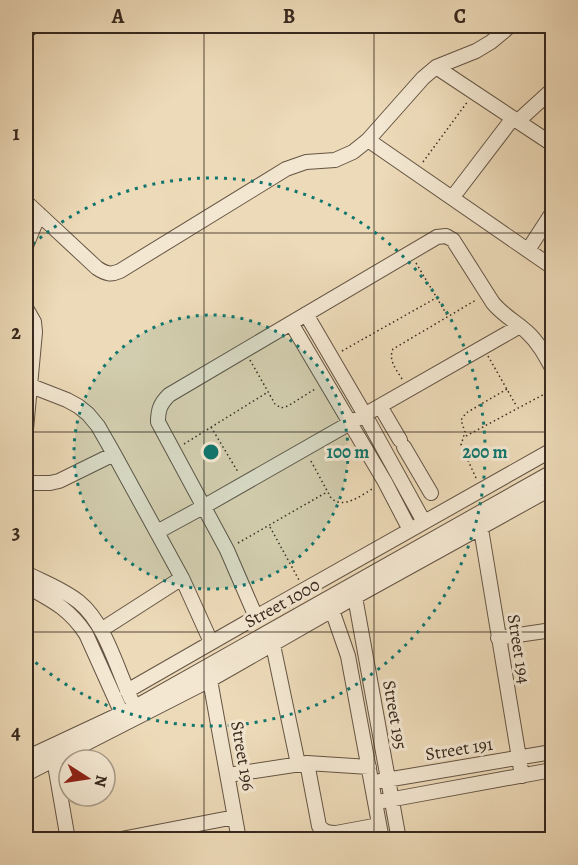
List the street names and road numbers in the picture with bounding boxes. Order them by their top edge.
street label: Street 1000 [240,572,324,634]
street label: Street 194 [502,612,536,686]
street label: Street 195 [377,678,413,752]
street label: Street 196 [225,719,261,793]
street label: Street 191 [423,732,495,766]

